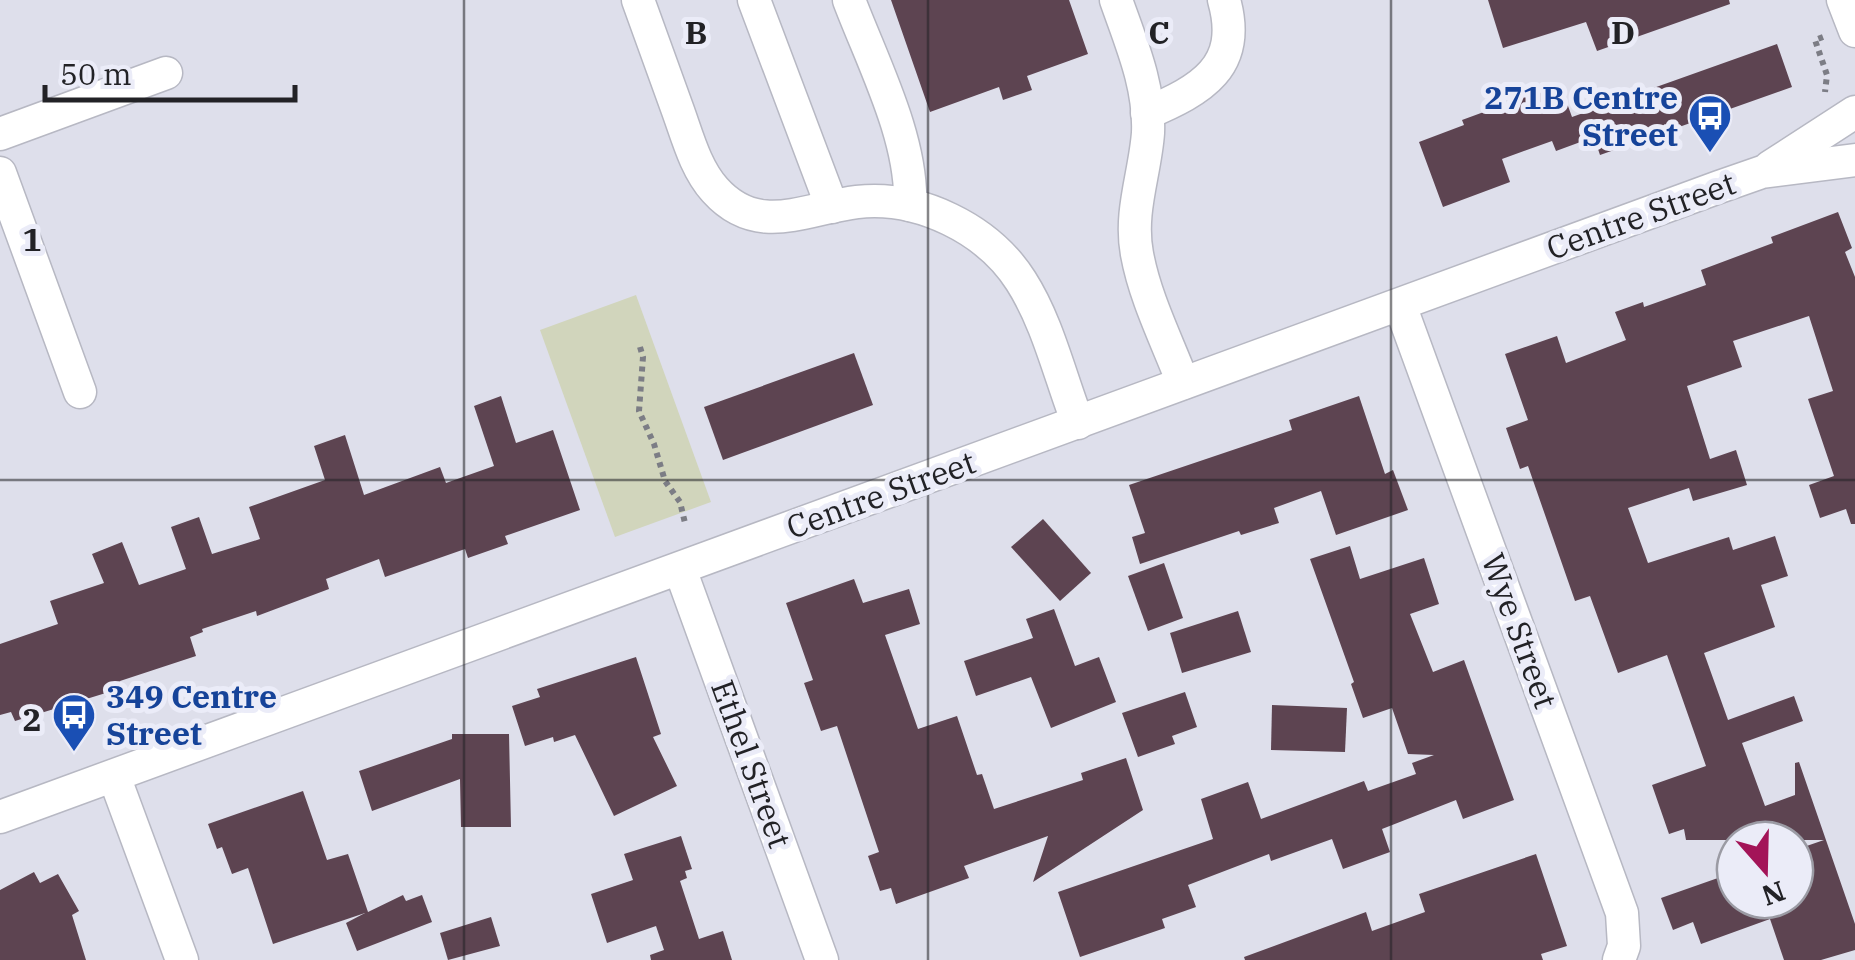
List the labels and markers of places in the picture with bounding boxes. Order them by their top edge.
place label: 271B Centre Street [1484,76,1678,155]
bus stop icon: 271B Centre Street [1687,93,1733,154]
place label: 349 Centre Street [106,675,277,754]
bus stop icon: 349 Centre Street [51,692,97,753]

